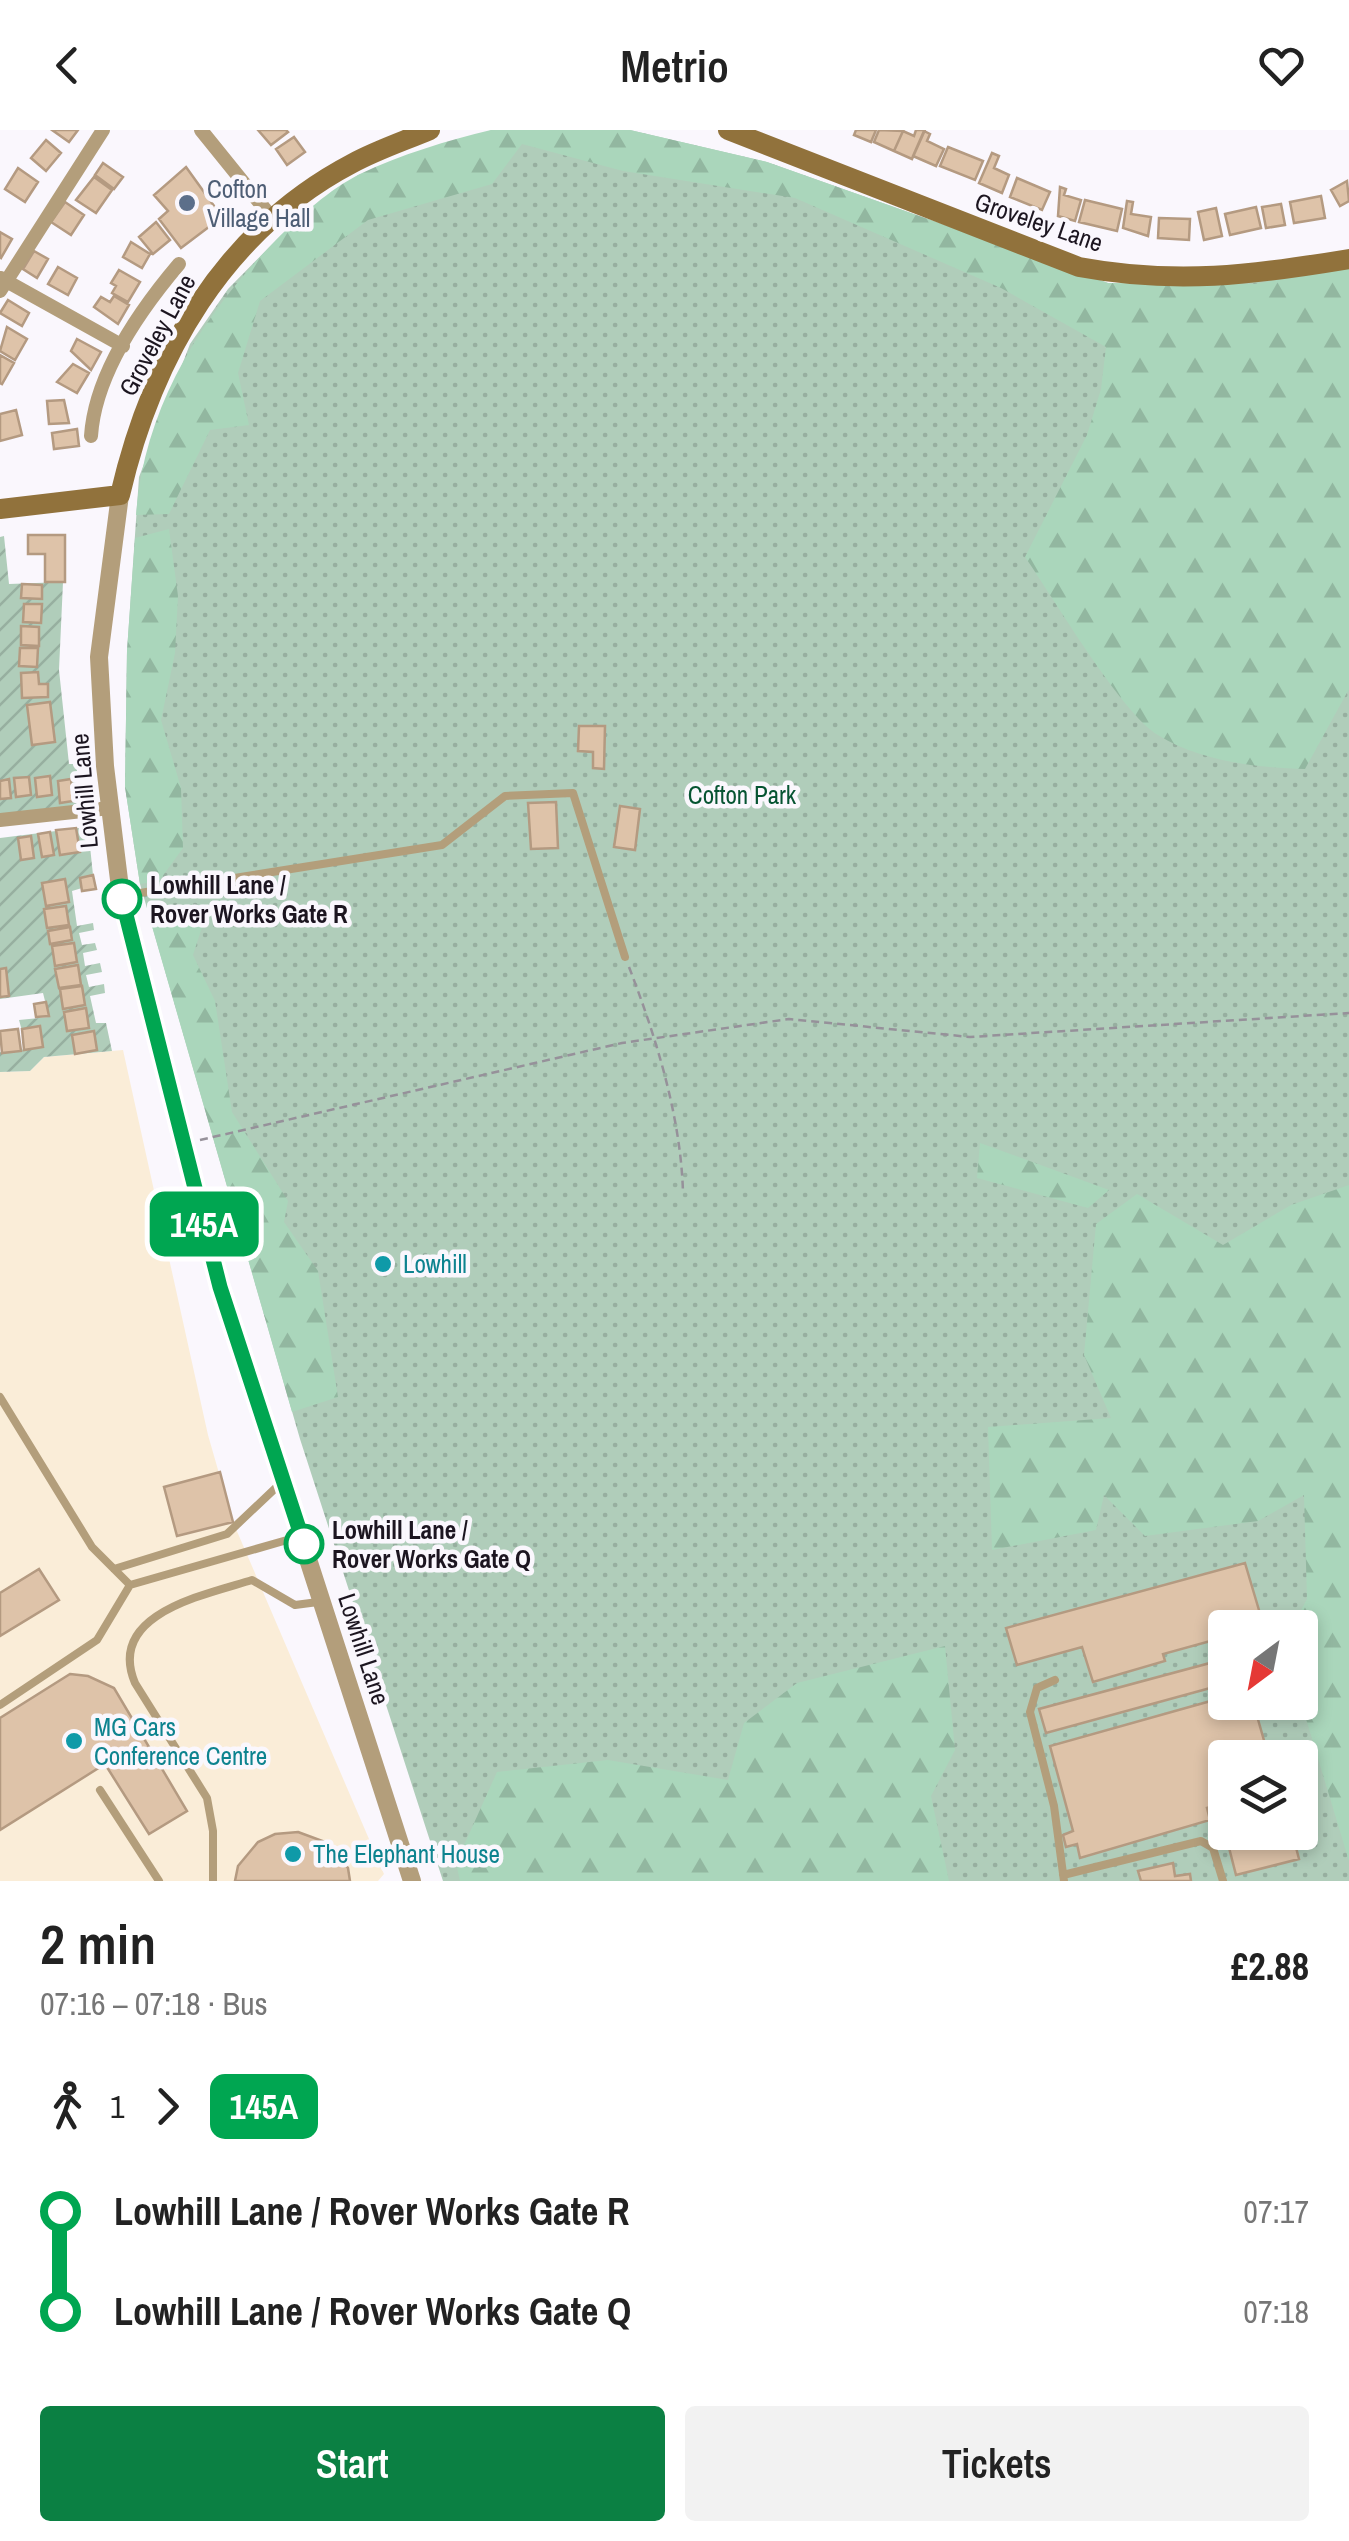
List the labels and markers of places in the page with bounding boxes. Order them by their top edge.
place label: Cofton Village Hall [207,172,310,235]
marker: Cofton Village Hall [176,192,198,214]
place label: Lowhill Lane / Rover Works Gate R [150,868,348,931]
marker: Lowhill Lane / Rover Works Gate R [103,880,141,918]
place label: Lowhill [403,1247,467,1281]
marker: Lowhill [372,1253,394,1275]
place label: Lowhill Lane / Rover Works Gate Q [332,1513,531,1576]
marker: Lowhill Lane / Rover Works Gate Q [285,1525,323,1563]
place label: MG Cars Conference Centre [94,1710,267,1773]
marker: MG Cars Conference Centre [63,1730,85,1752]
place label: The Elephant House [313,1837,500,1871]
marker: The Elephant House [282,1843,304,1865]

